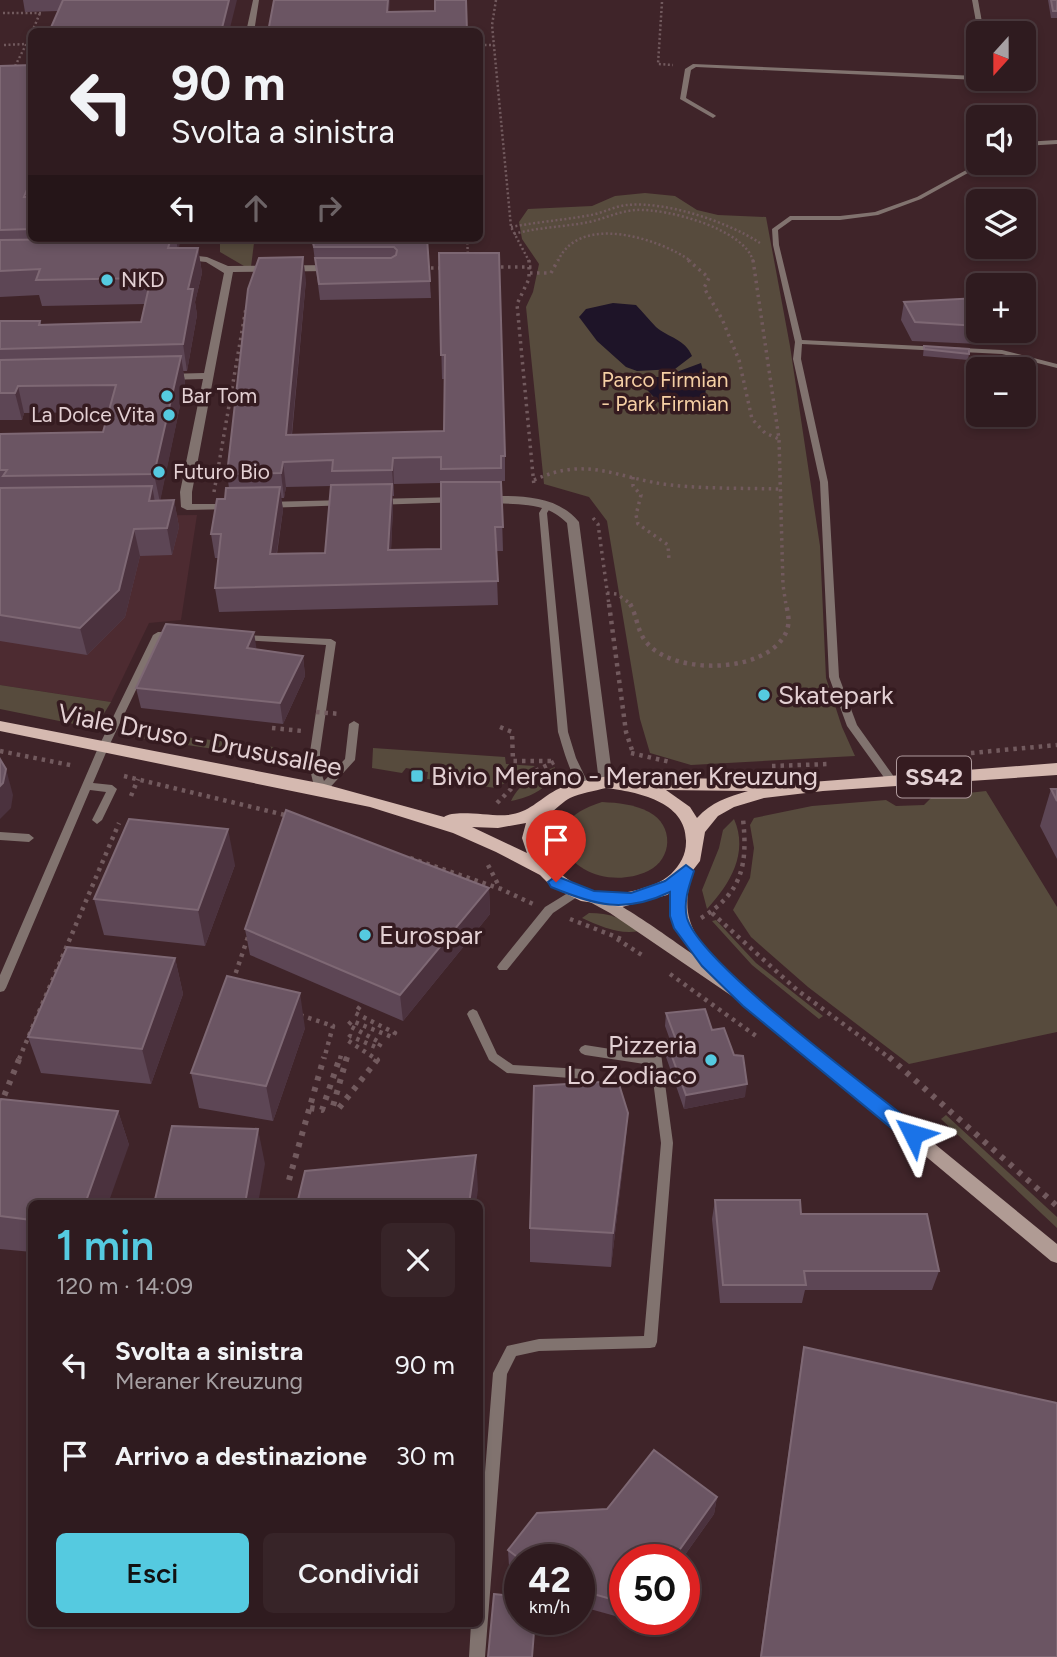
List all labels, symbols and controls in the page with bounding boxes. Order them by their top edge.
north arrow [966,21,1036,91]
map controls [966,21,1036,427]
text: 90 m [171,53,286,112]
icon: left [56,56,147,147]
button: sound [966,105,1036,175]
text: Svolta a sinistra [171,113,395,151]
icon: left [164,189,202,227]
icon: ahead [237,189,275,227]
icon: right [310,189,348,227]
button: layers [966,189,1036,259]
place label: NKD [121,267,165,292]
marker: NKD [99,272,115,288]
button: + [966,273,1036,343]
button: − [966,357,1036,427]
park label: Parco Firmian - Park Firmian [601,367,729,416]
place label: Bar Tom [181,383,257,408]
marker: Bar Tom [159,388,175,404]
place label: La Dolce Vita [31,402,155,427]
marker: La Dolce Vita [161,407,177,423]
place label: Futuro Bio [173,459,270,484]
marker: Futuro Bio [151,464,167,480]
place label: Skatepark [778,679,894,711]
marker: Skatepark [756,687,772,703]
street label: Viale Druso - Drususallee [55,697,345,783]
road number: SS42 [897,756,971,798]
place label: Bivio Merano - Meraner Kreuzung [431,760,818,792]
marker: Bivio Merano - Meraner Kreuzung [409,768,425,784]
pin [526,810,586,882]
icon: arrive [537,821,575,859]
place label: Eurospar [379,919,483,951]
marker: Eurospar [357,927,373,943]
place label: Pizzeria Lo Zodiaco [567,1029,697,1091]
marker: Pizzeria Lo Zodiaco [703,1052,719,1068]
position arrow [876,1097,950,1171]
text: 1 min [56,1220,154,1271]
button: close [381,1223,455,1297]
text: 120 m · 14:09 [56,1272,193,1300]
text: Svolta a sinistra [115,1335,303,1367]
icon: left [56,1346,94,1384]
text: 90 m [395,1349,455,1381]
text: Meraner Kreuzung [115,1367,303,1395]
icon: arrive [56,1437,94,1475]
text: Arrivo a destinazione [115,1440,367,1472]
text: 30 m [396,1440,455,1472]
button: Esci [56,1533,249,1613]
button: Condividi [263,1533,455,1613]
speed limit sign: 50 [609,1544,700,1635]
text: 42 [528,1559,571,1601]
text: km/h [529,1596,570,1618]

